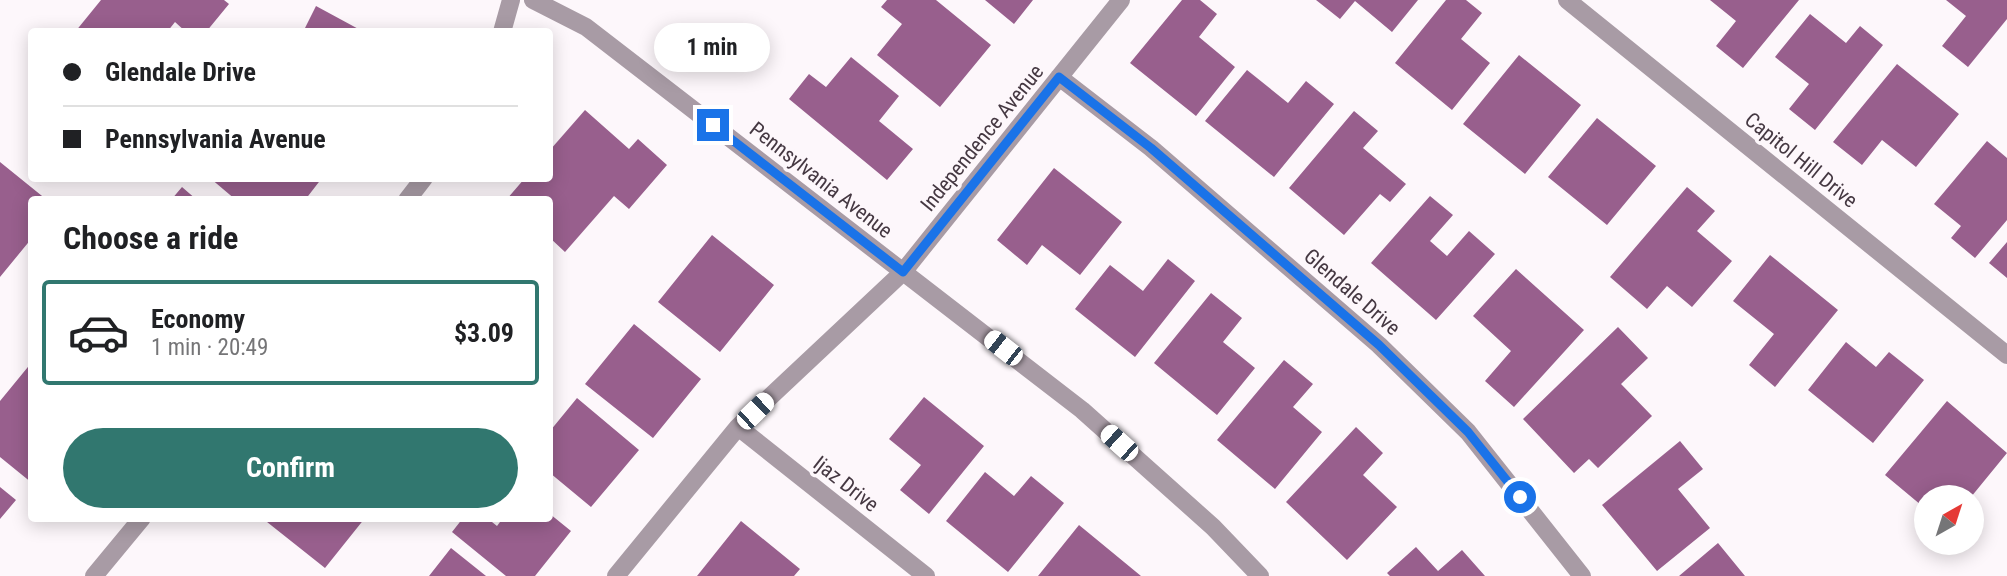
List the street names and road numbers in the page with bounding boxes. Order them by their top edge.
street label: Independence Avenue [916,60,1048,216]
street label: Capitol Hill Drive [1740,107,1862,213]
street label: Pennsylvania Avenue [745,117,897,243]
street label: Glendale Drive [1299,244,1405,340]
street label: Ijaz Drive [809,451,883,517]

